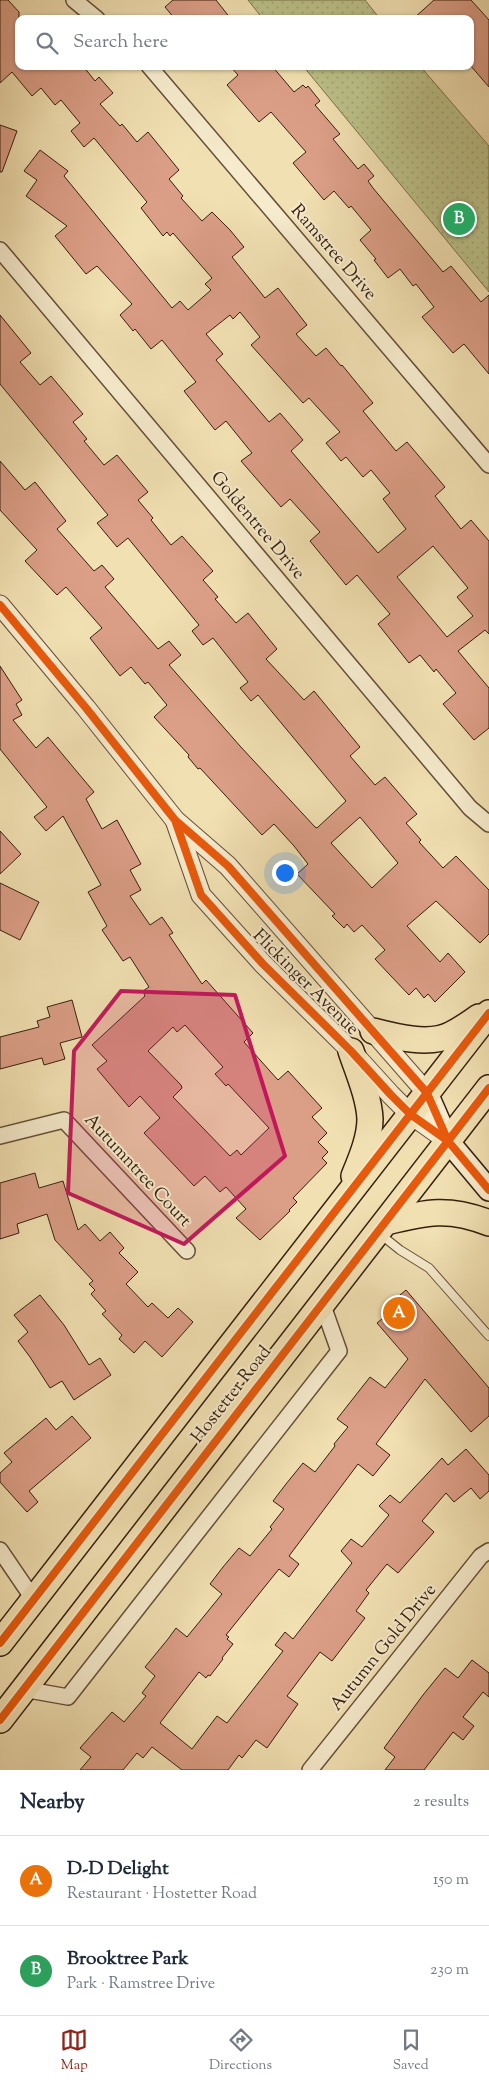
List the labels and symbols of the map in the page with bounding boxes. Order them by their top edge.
street label: Ramstree Drive [284,199,382,307]
pin: B [443,200,475,238]
street label: Goldentree Drive [204,466,310,586]
your location [272,860,298,886]
street label: Flickinger Avenue [246,924,364,1042]
street label: Autumntree Court [77,1108,197,1234]
pin: A [383,1294,415,1332]
street label: Hostetter Road [186,1341,278,1449]
street label: Autumn Gold Drive [325,1579,443,1717]

